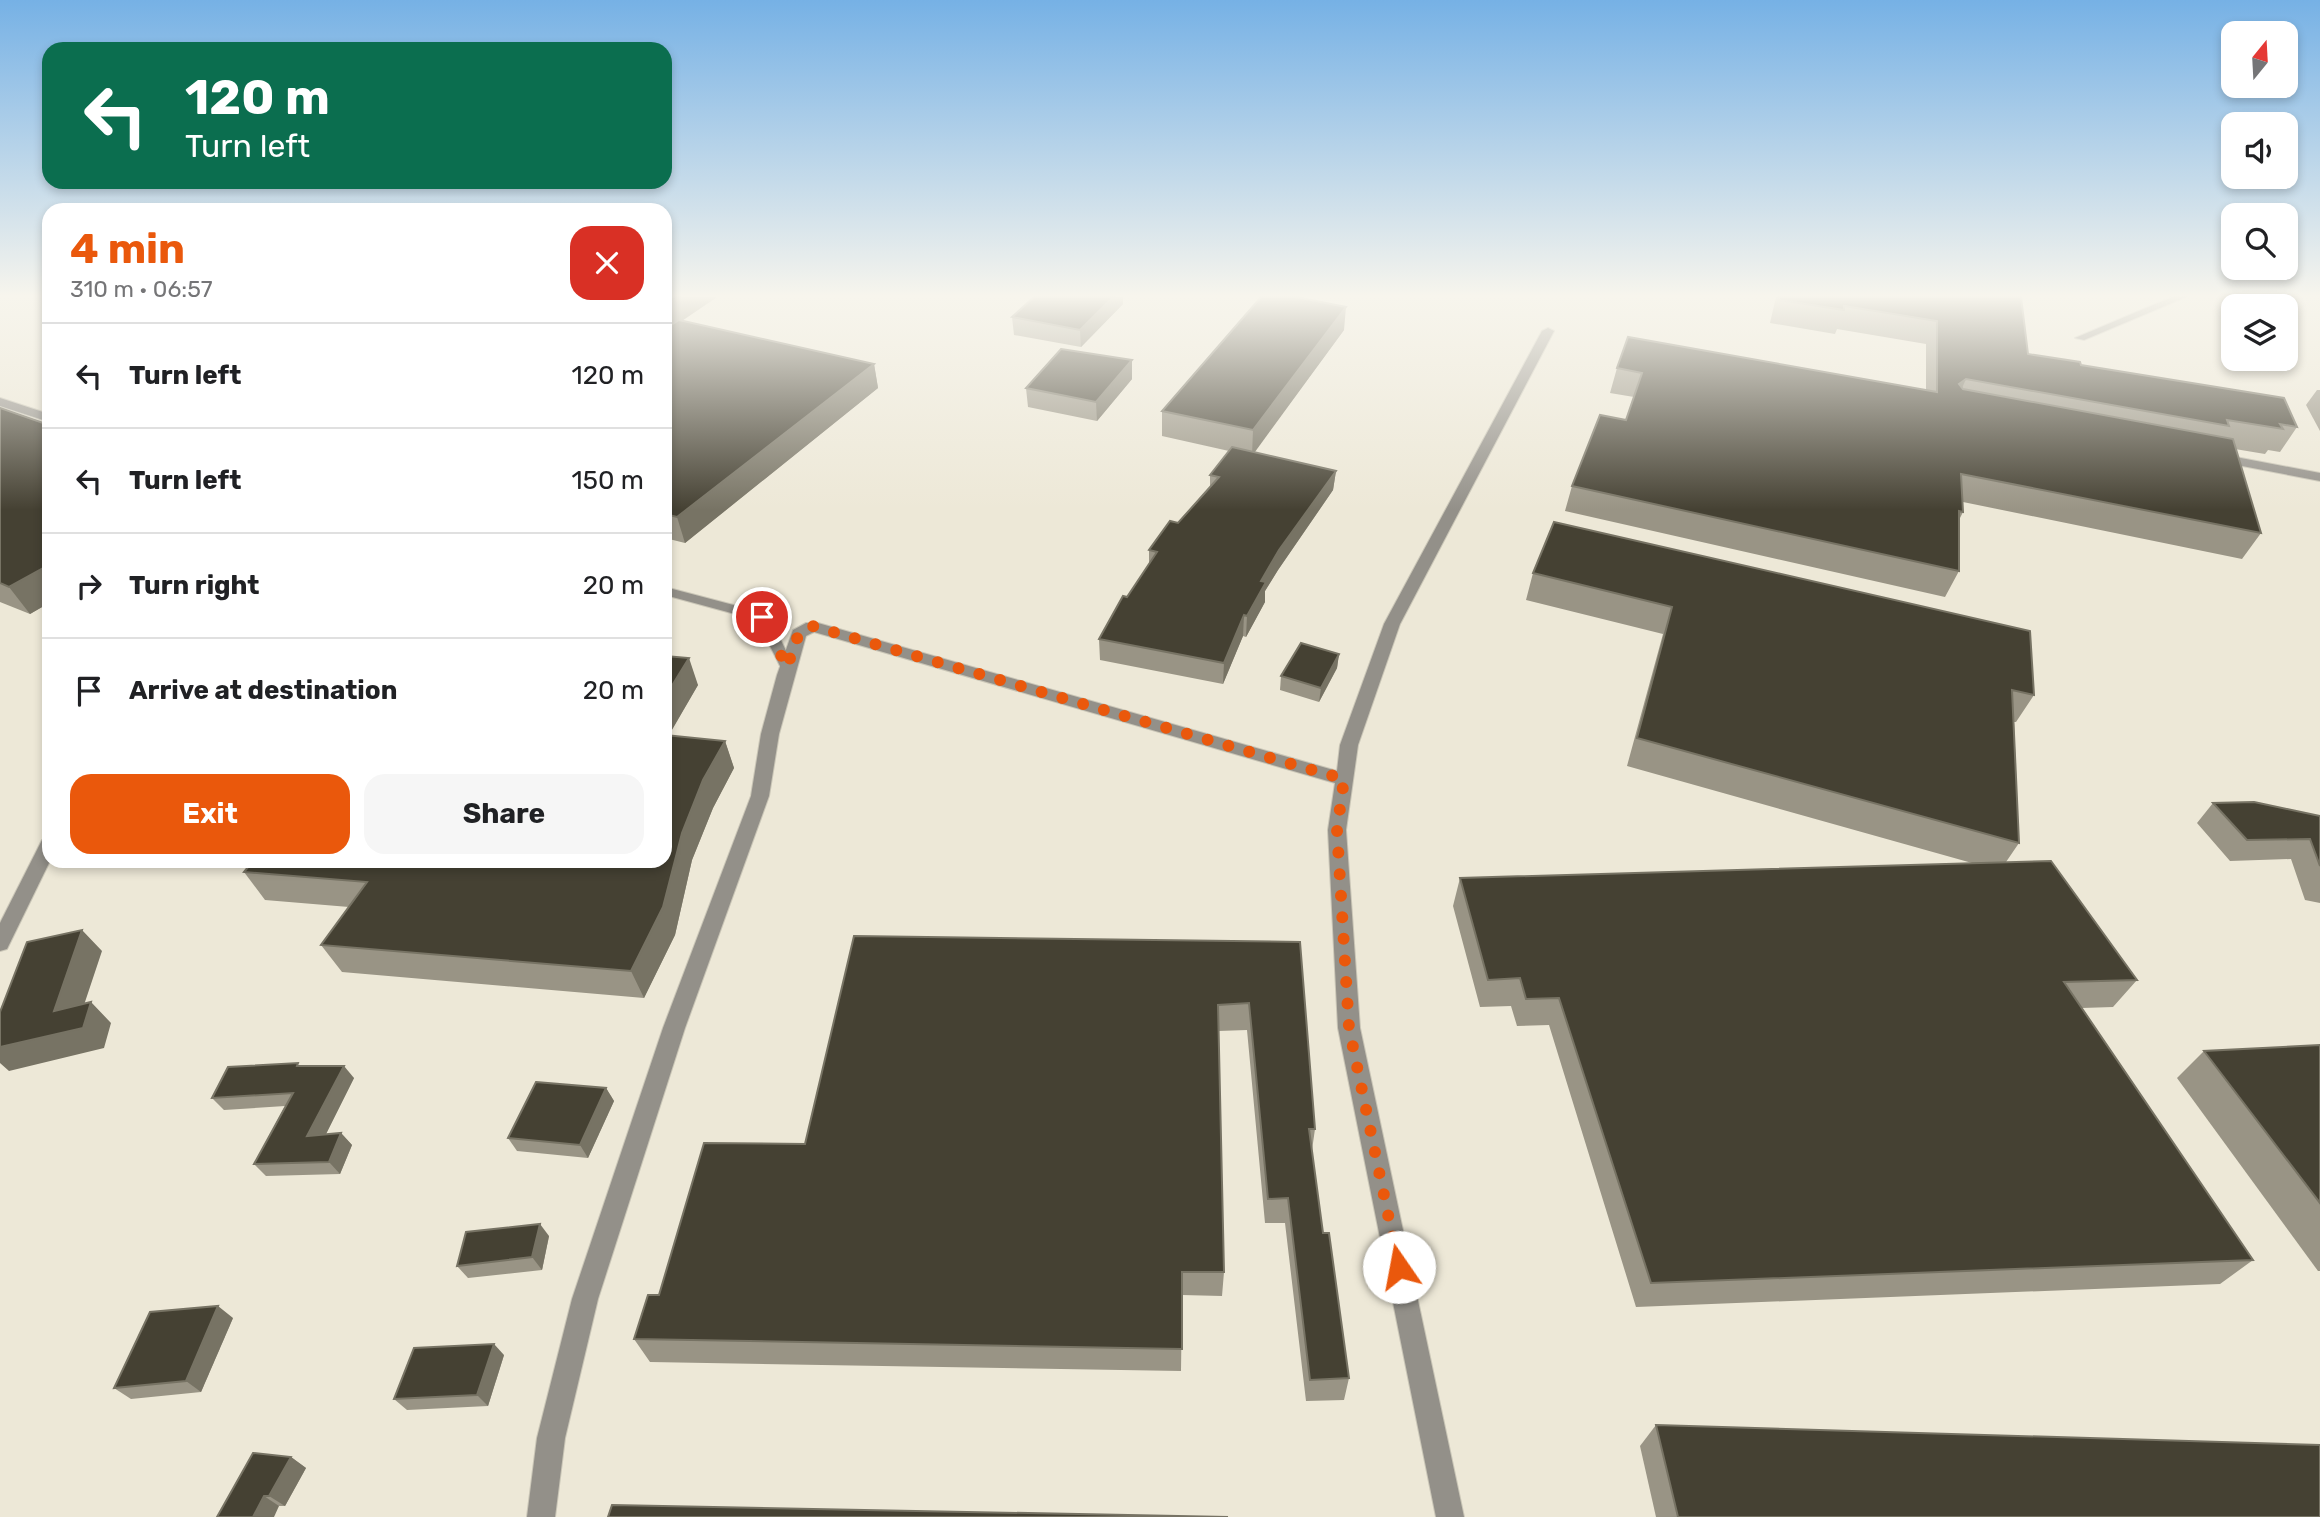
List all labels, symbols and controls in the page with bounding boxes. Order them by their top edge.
north arrow [2221,21,2298,98]
map controls [2221,21,2298,371]
text: 120 m [185,68,330,126]
icon: left [70,70,161,161]
button: sound [2221,112,2298,189]
text: Turn left [185,127,310,165]
button: search [2221,203,2298,280]
text: 4 min [70,224,185,274]
button: close [570,226,644,300]
text: 310 m · 06:57 [70,275,213,303]
button: layers [2221,294,2298,371]
icon: left [70,357,108,395]
text: Turn left [129,360,241,391]
text: 120 m [572,360,644,391]
icon: left [70,462,108,500]
text: Turn left [129,465,241,496]
text: 150 m [571,465,644,496]
icon: right [70,567,108,605]
text: Turn right [129,570,259,601]
text: 20 m [583,570,644,601]
pin [732,587,792,647]
icon: arrive [743,598,781,636]
icon: arrive [70,672,108,710]
text: Arrive at destination [129,675,397,706]
text: 20 m [583,675,644,706]
button: Exit [70,774,350,854]
button: Share [364,774,644,854]
position arrow [1362,1230,1436,1304]

